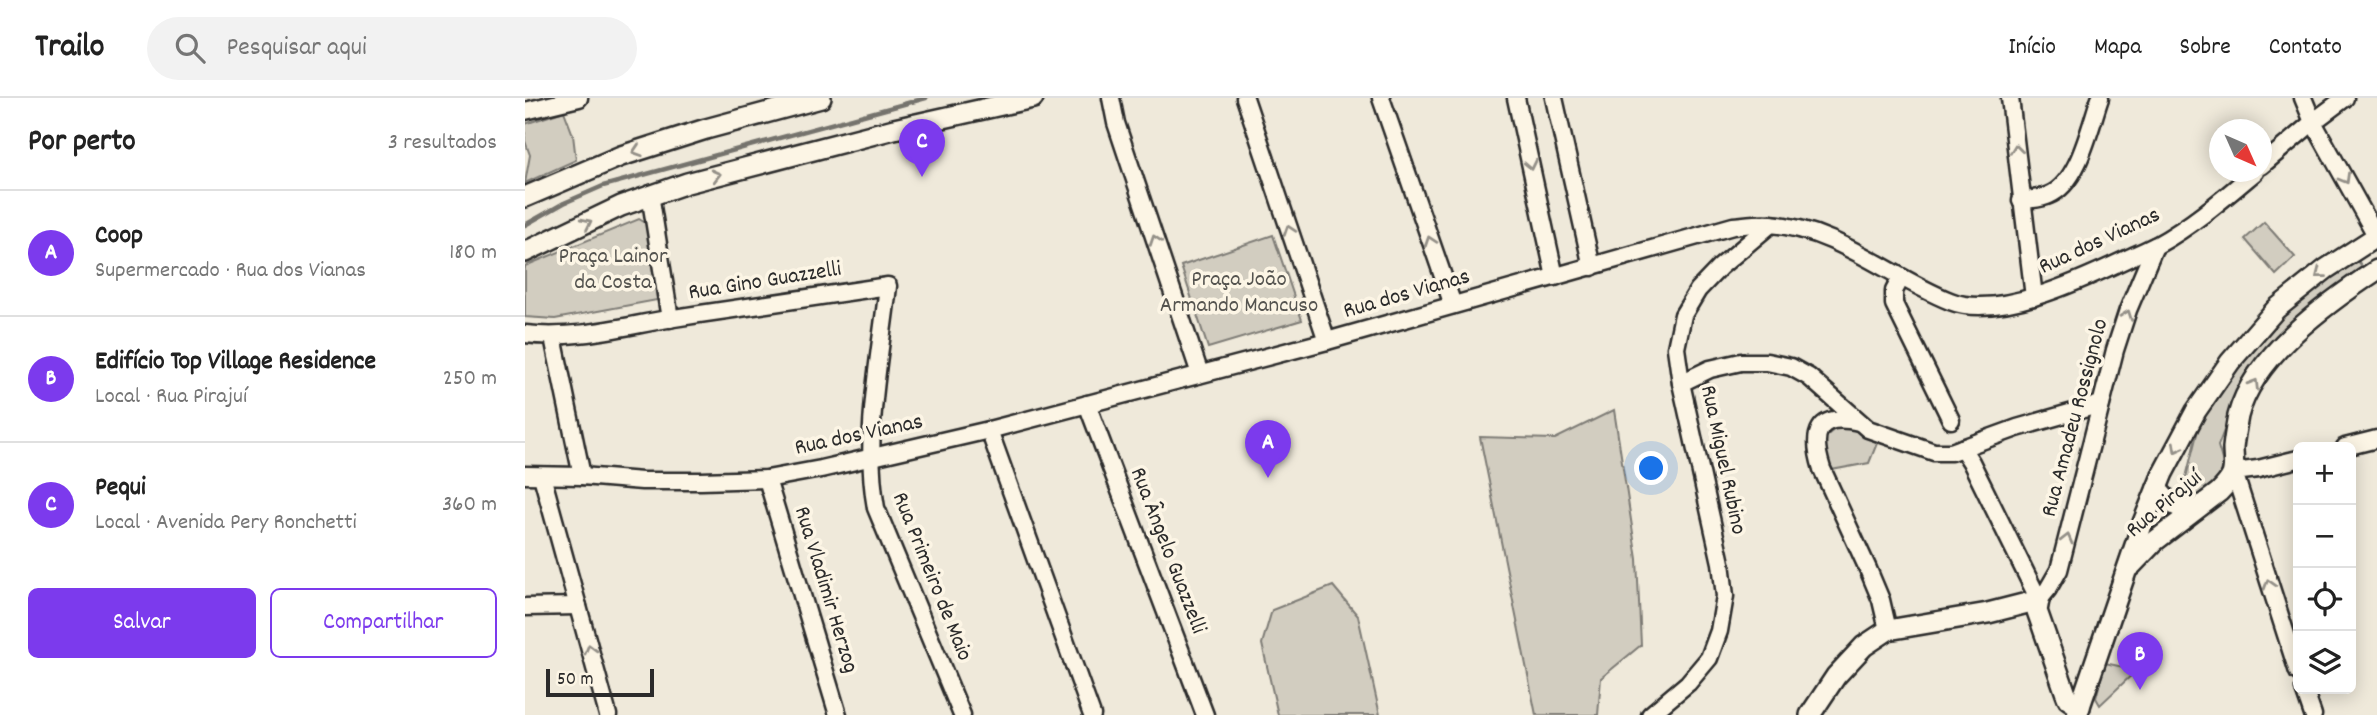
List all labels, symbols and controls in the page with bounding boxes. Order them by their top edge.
search box [147,17,637,80]
text: Trailo [35,25,105,72]
icon: search [171,29,209,67]
text: Pesquisar aqui [227,30,367,67]
text: Início [2008,31,2056,65]
text: Mapa [2094,31,2142,65]
text: Sobre [2180,31,2231,65]
text: Contato [2269,31,2342,65]
pin: C [899,119,945,177]
north arrow [2209,119,2272,182]
text: Por perto [28,122,136,165]
text: 3 resultados [388,127,497,160]
one-way arrow [632,142,644,157]
one-way arrow [2008,144,2023,155]
one-way arrow [1522,159,1537,171]
one-way arrow [710,169,722,183]
one-way arrow [2337,171,2350,184]
street label: Rua dos Vianas [2034,200,2166,284]
text: Coop [95,218,143,255]
one-way arrow [580,218,592,232]
one-way arrow [1283,224,1297,237]
one-way arrow [1149,234,1163,246]
one-way arrow [1424,235,1438,247]
text: A [45,237,57,270]
text: 180 m [449,237,497,270]
park label: Praça Lainor da Costa [559,241,668,300]
street label: Rua Gino Guazzelli [686,254,844,310]
text: Supermercado · Rua dos Vianas [95,255,366,288]
street label: Rua dos Vianas [1340,261,1474,329]
park label: Praça João Armando Mancuso [1160,264,1318,323]
one-way arrow [2316,265,2328,278]
one-way arrow [2119,309,2133,321]
street label: Rua Amadeu Rossignolo [2034,315,2118,521]
text: Edifício Top Village Residence [95,344,376,381]
text: B [46,363,56,396]
text: 250 m [443,363,497,396]
one-way arrow [2246,378,2259,391]
text: Local · Rua Pirajuí [95,381,247,414]
street label: Rua Miguel Rubino [1690,382,1754,538]
street label: Rua dos Vianas [792,406,926,466]
pin: A [1245,420,1291,478]
one-way arrow [2172,440,2185,453]
map controls [2293,442,2356,694]
button: + [2293,442,2356,505]
your location [1634,451,1668,485]
street label: Rua Pirajuí [2119,462,2212,547]
street label: Rua Ângelo Guazzelli [1120,463,1214,639]
text: Pequi [95,470,146,507]
street label: Rua Primeiro de Maio [882,488,980,666]
text: C [45,489,57,522]
text: 360 m [442,489,497,522]
street label: Rua Vladimir Herzog [784,503,866,677]
button: − [2293,505,2356,568]
text: Local · Avenida Pery Ronchetti [95,507,357,540]
one-way arrow [2059,533,2073,545]
button: locate [2293,568,2356,631]
one-way arrow [2263,578,2278,590]
button: Salvar [28,588,256,658]
button: Compartilhar [270,588,497,658]
button: layers [2293,631,2356,694]
pin: B [2117,632,2163,690]
one-way arrow [583,643,598,655]
scale bar [546,666,655,698]
text: 50 m [557,667,594,694]

